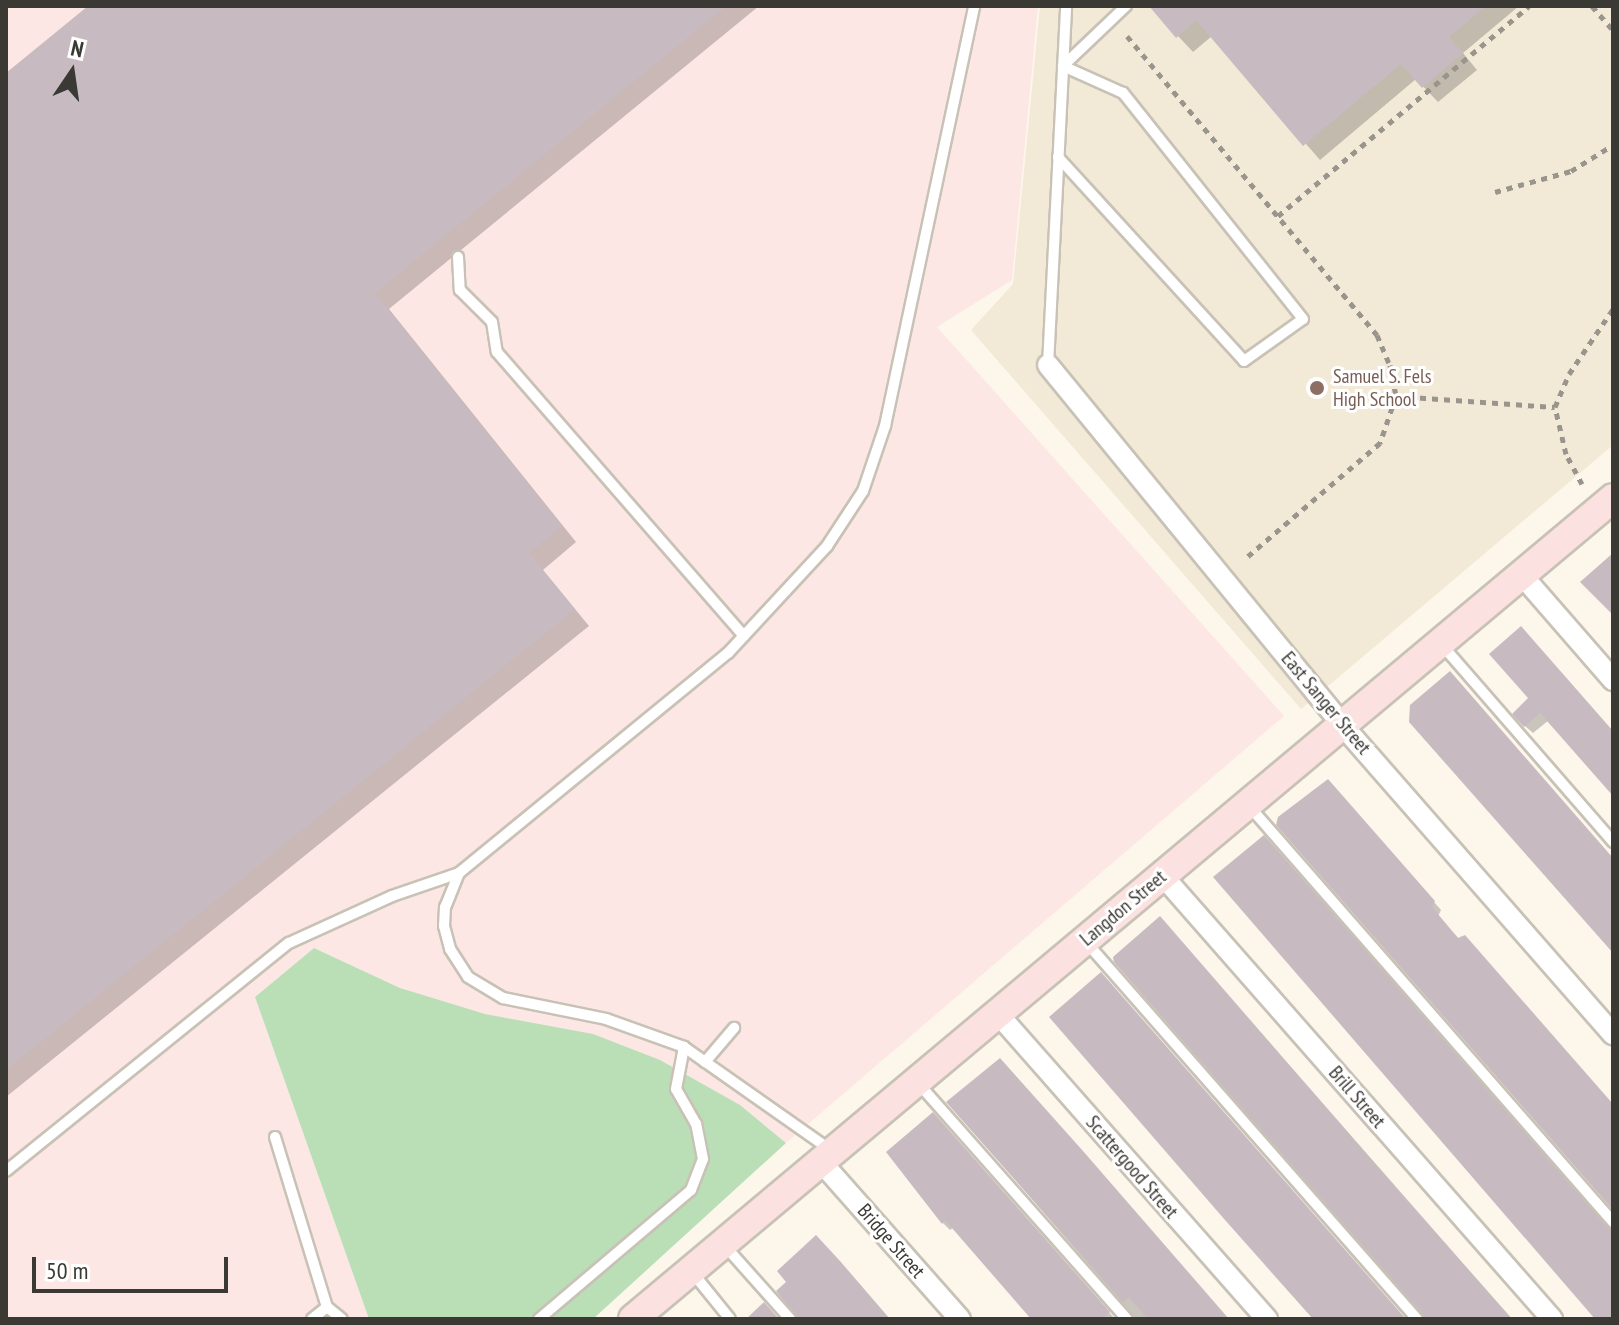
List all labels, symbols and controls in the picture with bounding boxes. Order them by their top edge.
north arrow [32,32,112,112]
text: N [68,34,86,64]
place label: Samuel S. Fels High School [1333,364,1433,411]
marker: Samuel S. Fels High School [1308,379,1326,397]
street label: East Sanger Street [1276,647,1376,759]
street label: Langdon Street [1075,865,1171,951]
street label: Brill Street [1324,1061,1390,1133]
street label: Scattergood Street [1081,1111,1183,1223]
street label: Bridge Street [852,1199,930,1283]
scale bar [36,1241,232,1291]
text: 50 m [46,1255,88,1286]

